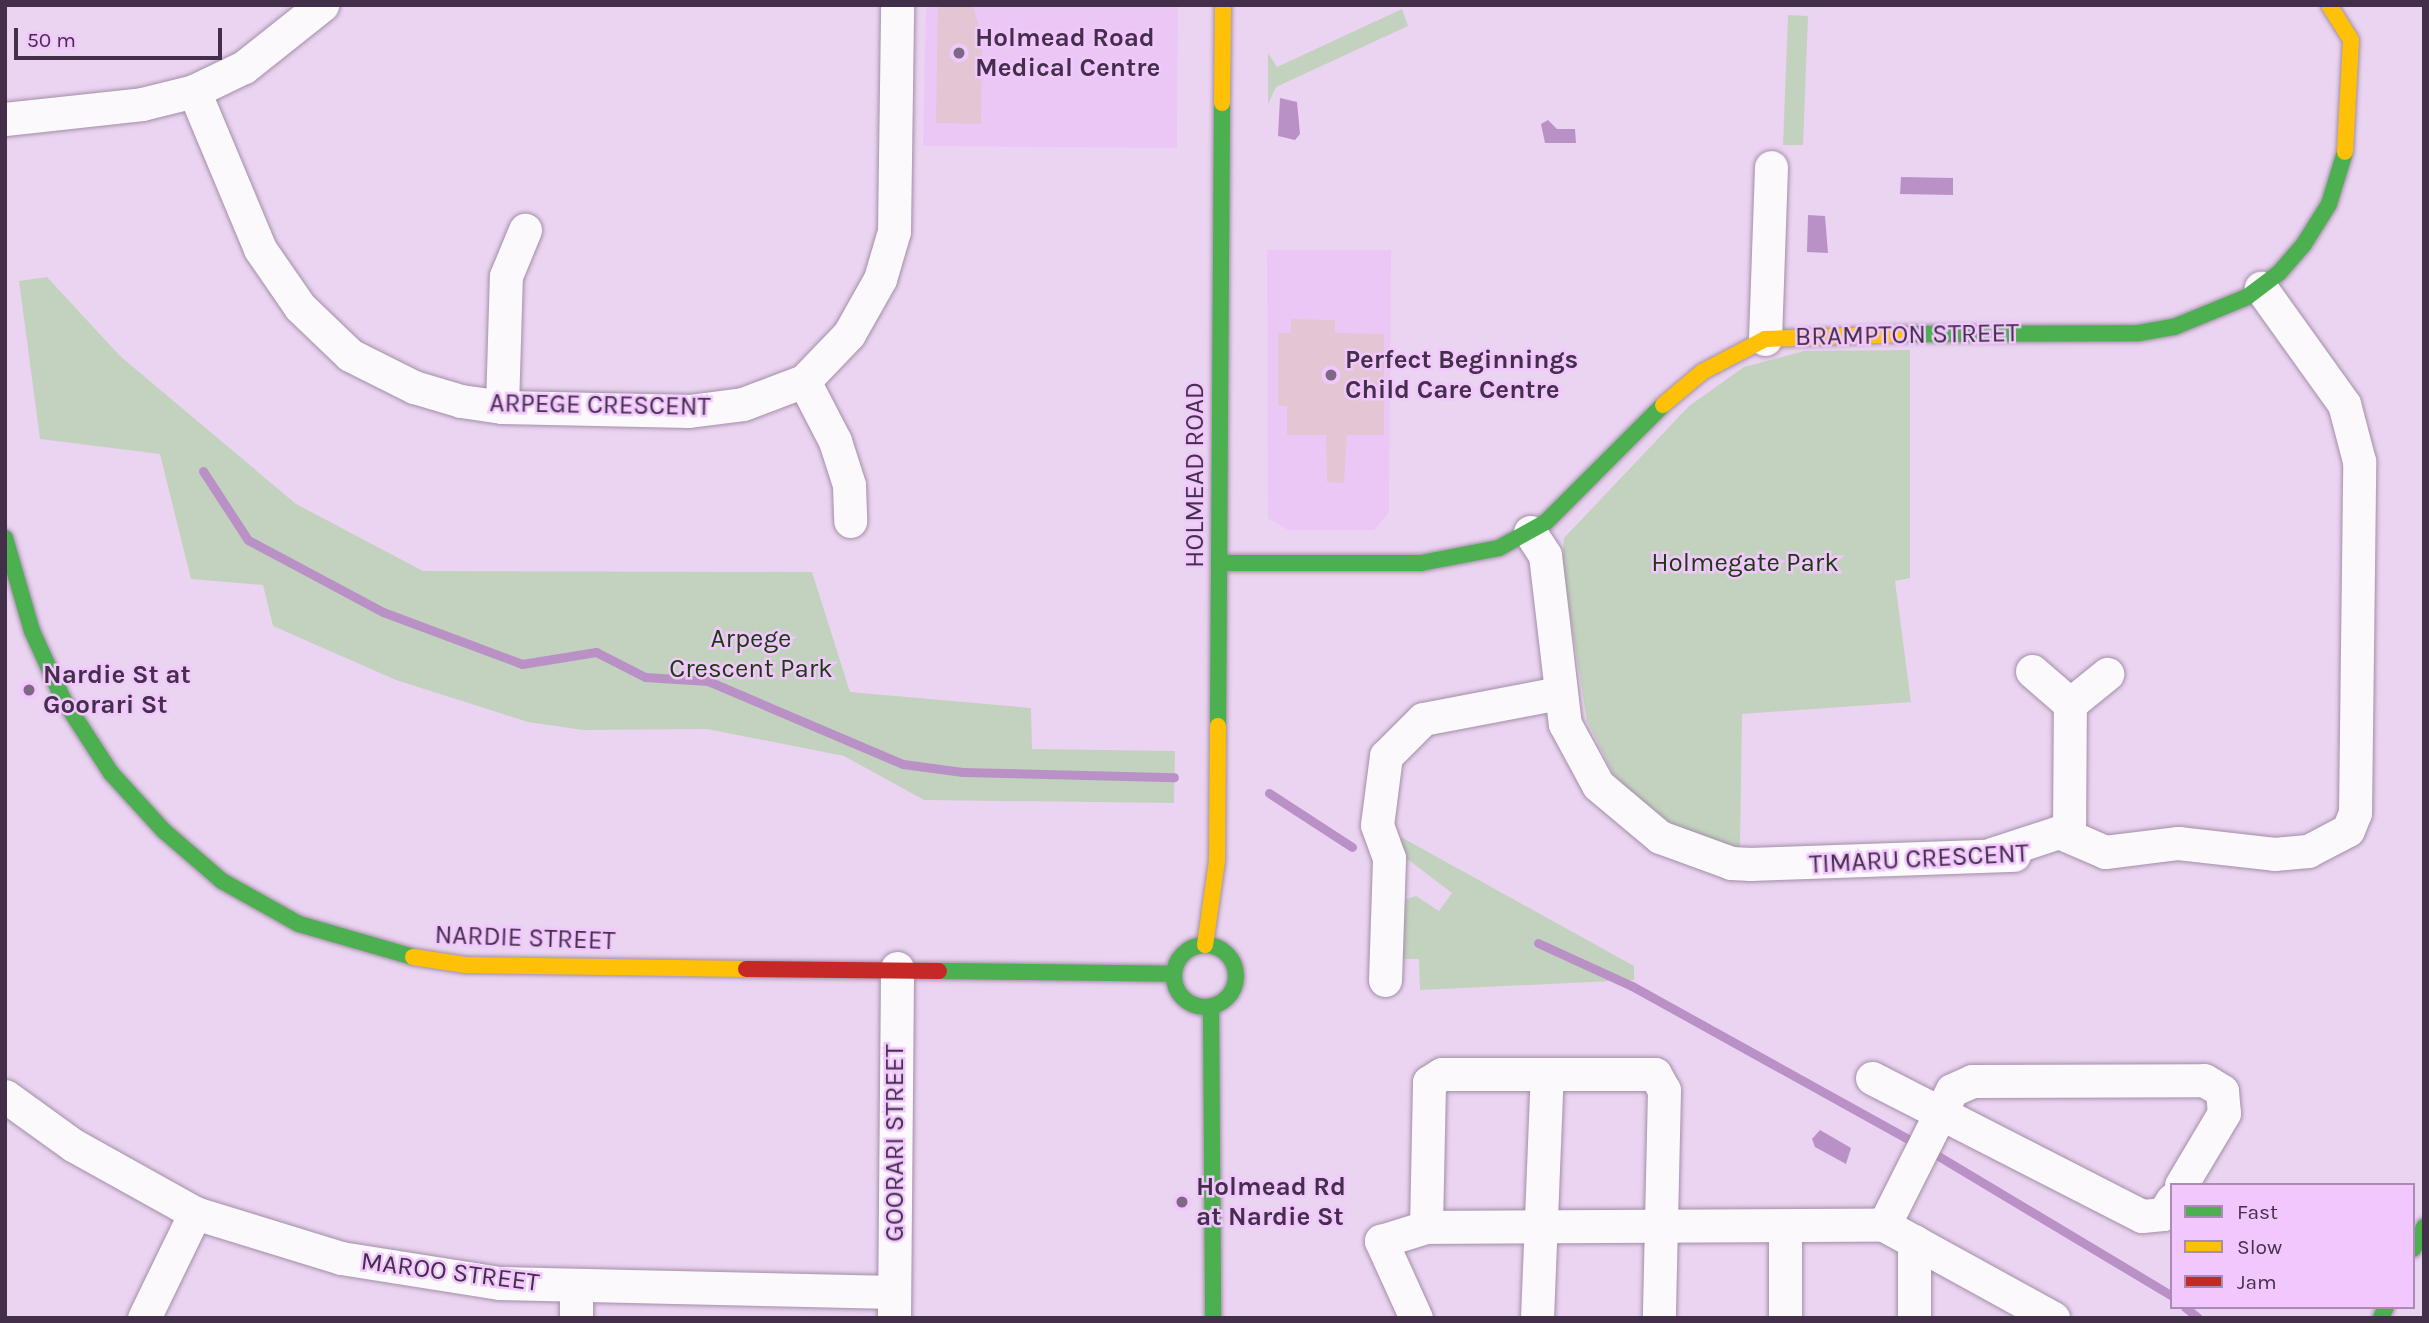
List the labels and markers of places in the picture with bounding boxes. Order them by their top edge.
place label: Holmead Road Medical Centre [975,22,1160,84]
marker: Holmead Road Medical Centre [949,43,969,63]
place label: Perfect Beginnings Child Care Centre [1345,344,1578,406]
marker: Perfect Beginnings Child Care Centre [1323,367,1339,383]
place label: Nardie St at Goorari St [43,659,191,720]
marker: Nardie St at Goorari St [21,682,37,698]
place label: Holmead Rd at Nardie St [1196,1171,1346,1232]
marker: Holmead Rd at Nardie St [1174,1194,1190,1210]

